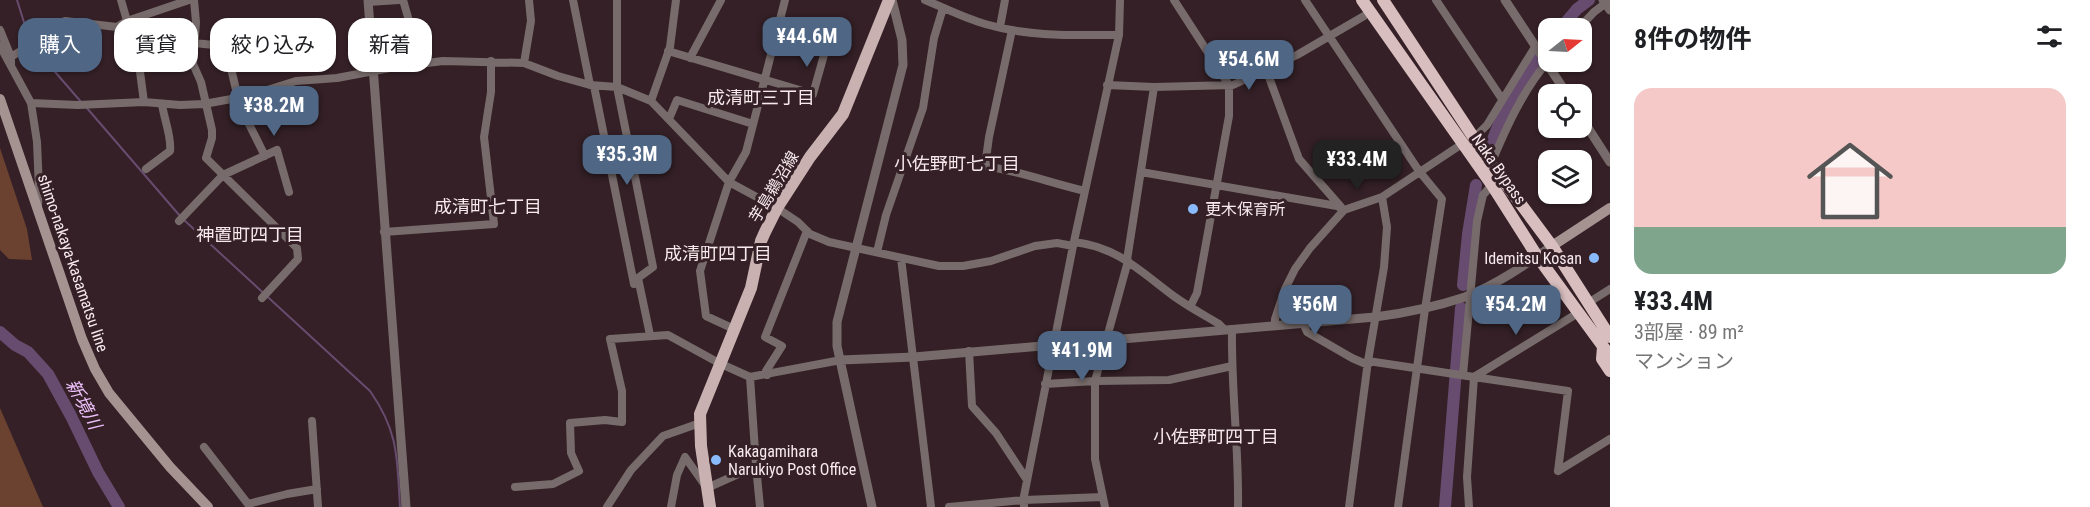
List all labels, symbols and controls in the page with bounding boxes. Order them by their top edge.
pin: ¥44.6M [758,17,856,68]
chip: 購入 [18,18,102,72]
chip: 賃貸 [114,18,198,72]
chip: 絞り込み [210,18,336,72]
chip: 新着 [348,18,432,72]
north arrow [1538,18,1592,72]
map controls [1538,18,1592,204]
icon: filters [2033,20,2066,53]
text: ¥44.6M [777,24,837,48]
text: 8件の物件 [1634,24,1751,54]
pin: ¥54.6M [1200,40,1298,91]
text: ¥54.6M [1219,47,1279,71]
button: locate [1538,84,1592,138]
pin: ¥38.2M [225,86,323,137]
district label: 成清町三丁目 [707,87,815,108]
text: ¥38.2M [244,93,304,117]
icon: home [1796,127,1904,235]
street label: Naka Bypass [1468,130,1530,208]
pin: ¥35.3M [578,135,676,186]
pin: ¥33.4M [1308,140,1406,191]
text: ¥35.3M [597,142,657,166]
text: ¥33.4M [1327,147,1387,171]
street label: 芋島鵜沼線 [745,148,803,226]
button: layers [1538,150,1592,204]
district label: 小佐野町七丁目 [894,153,1020,174]
street label: shimo-nakaya-kasamatsu line [34,172,112,354]
district label: 成清町七丁目 [434,196,542,217]
place label: 更木保育所 [1205,200,1285,219]
marker: 更木保育所 [1186,202,1200,216]
district label: 神置町四丁目 [196,224,304,245]
district label: 成清町四丁目 [664,243,772,264]
place label: Idemitsu Kosan [1484,249,1582,268]
marker: Idemitsu Kosan [1587,251,1601,265]
pin: ¥56M [1279,285,1351,336]
pin: ¥54.2M [1467,285,1565,336]
text: ¥33.4M [1634,286,1713,316]
text: ¥56M [1293,292,1337,316]
text: ¥54.2M [1486,292,1546,316]
text: 3部屋 · 89 m² [1634,320,1744,344]
pin: ¥41.9M [1033,331,1131,382]
text: ¥41.9M [1052,338,1112,362]
text: マンション [1634,349,1734,373]
water label: 新境川 [62,375,107,435]
district label: 小佐野町四丁目 [1153,426,1279,447]
place label: Kakagamihara Narukiyo Post Office [728,442,856,479]
marker: Kakagamihara Narukiyo Post Office [709,453,723,467]

